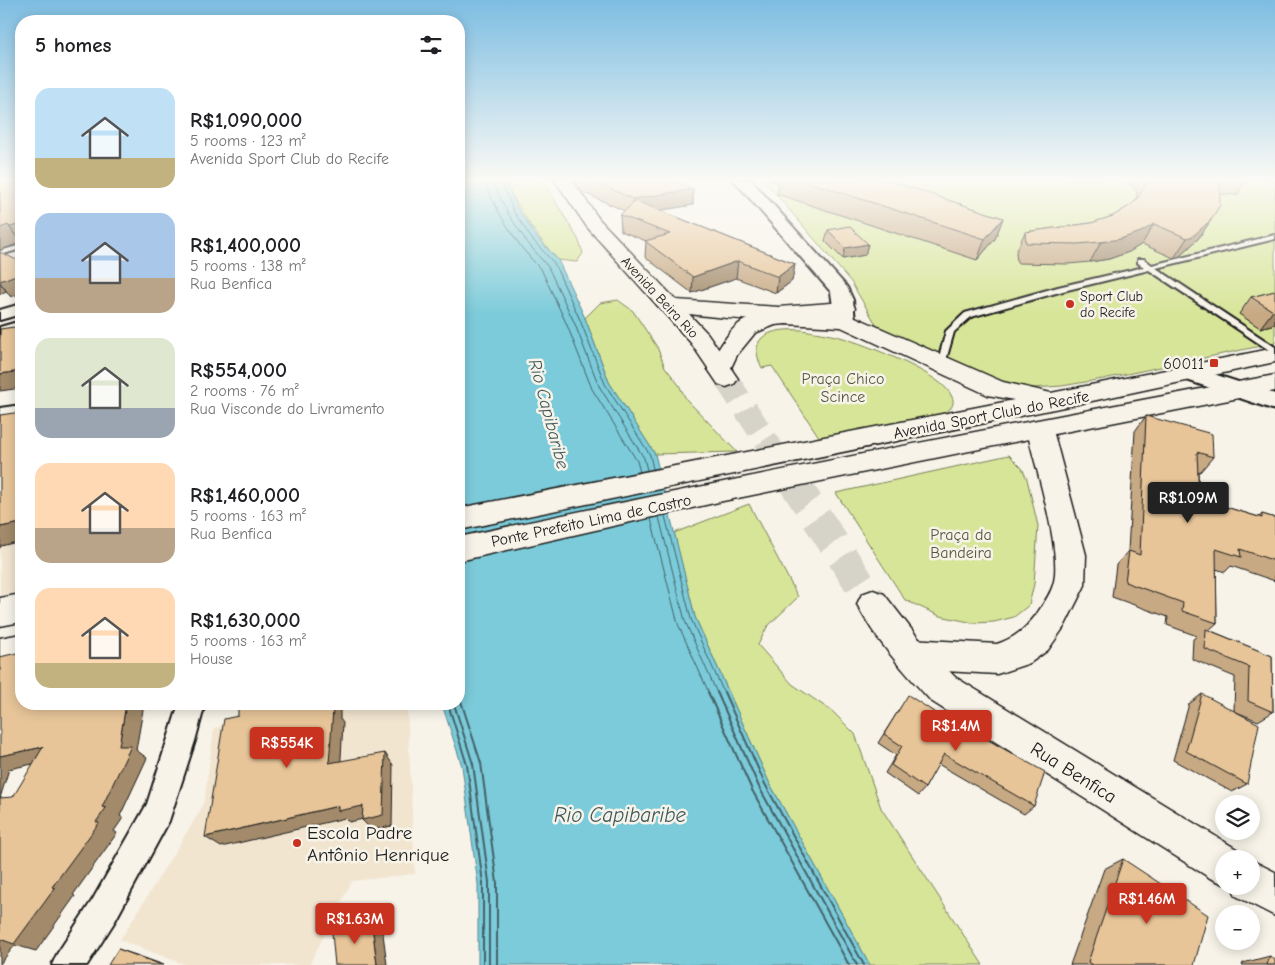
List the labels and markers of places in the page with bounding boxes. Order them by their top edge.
place label: Sport Club do Recife [1080,288,1143,321]
marker: Sport Club do Recife [1064,298,1076,310]
place label: 60011 [1163,355,1204,373]
marker: 60011 [1208,357,1220,369]
pin: R$1.09M [1142,482,1234,524]
pin: R$1.4M [915,710,997,752]
pin: R$554K [246,726,328,769]
place label: Escola Padre Antônio Henrique [307,822,449,866]
marker: Escola Padre Antônio Henrique [291,837,303,849]
pin: R$1.46M [1101,882,1193,925]
pin: R$1.63M [309,902,401,945]

